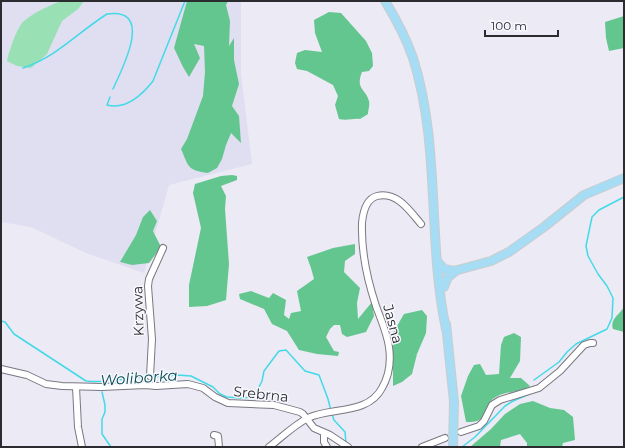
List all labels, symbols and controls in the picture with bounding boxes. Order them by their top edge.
scale bar [485,12,558,38]
text: 100 m [491,18,527,33]
street label: Krzywa [128,286,148,336]
street label: Jasna [379,301,407,346]
water label: Woliborka [100,365,178,390]
street label: Srebrna [233,382,289,406]

